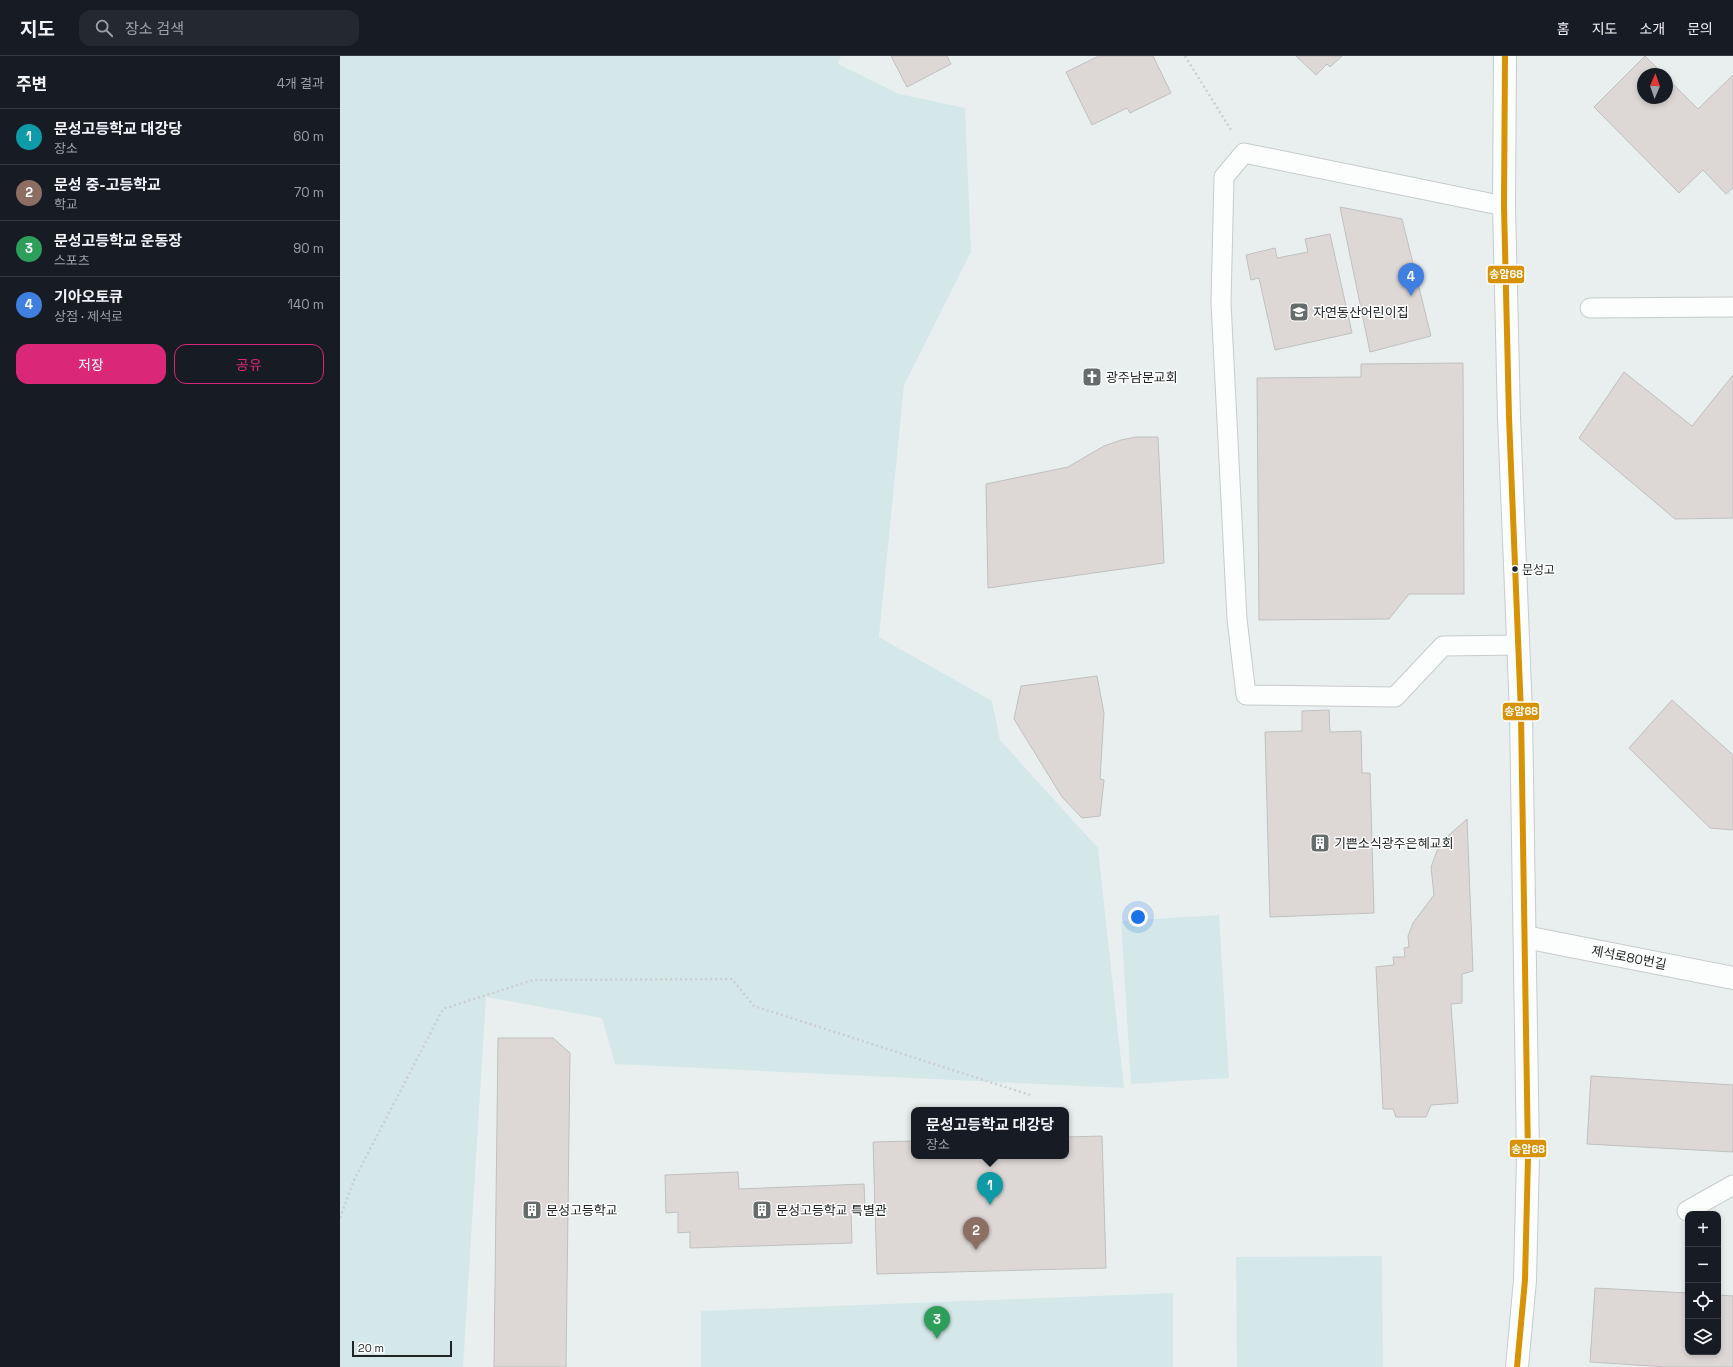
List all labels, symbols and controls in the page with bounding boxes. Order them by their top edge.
search box [79,10,359,46]
text: 지도 [20,17,55,42]
icon: search [93,17,115,39]
text: 장소 검색 [125,19,184,38]
text: 홈 [1557,20,1570,38]
text: 지도 [1592,20,1617,38]
text: 소개 [1639,20,1665,38]
text: 문의 [1687,20,1713,38]
north arrow [1637,68,1673,104]
text: 주변 [16,73,47,95]
text: 4개 결과 [277,75,324,92]
text: 문성고등학교 대강당 [54,119,182,138]
text: 1 [26,128,32,145]
text: 60 m [293,128,324,145]
text: 장소 [54,140,78,157]
text: 문성 중-고등학교 [54,175,161,194]
text: 2 [25,184,33,201]
text: 70 m [294,184,324,201]
text: 학교 [54,196,78,213]
text: 문성고등학교 운동장 [54,231,182,250]
text: 3 [25,240,33,257]
text: 90 m [293,240,324,257]
text: 스포츠 [54,252,90,269]
pin: 4 [1398,263,1424,296]
line badge: 송암68 [1487,265,1525,284]
text: 송암68 [1489,267,1523,281]
text: 기아오토큐 [54,287,123,306]
text: 4 [25,296,33,313]
text: 140 m [288,296,324,313]
school or university icon: 자연동산어린이집 [1288,301,1310,323]
place label: 자연동산어린이집 [1313,304,1409,321]
text: 상점 · 제석로 [54,308,123,325]
button: 저장 [16,344,166,384]
button: 공유 [174,344,324,384]
church icon: 광주남문교회 [1081,366,1103,388]
place label: 광주남문교회 [1106,369,1178,386]
place label: 문성고 [1522,562,1555,578]
marker: 문성고 [1510,564,1520,574]
line badge: 송암68 [1502,702,1540,721]
text: 송암68 [1504,704,1538,718]
building icon: 기쁜소식광주은혜교회 [1309,832,1331,854]
place label: 기쁜소식광주은혜교회 [1334,835,1454,852]
your location [1128,907,1148,927]
street label: 제석로80번길 [1590,942,1668,973]
popup [911,1107,1069,1159]
text: 문성고등학교 대강당 [926,1115,1054,1134]
text: 장소 [926,1136,950,1153]
line badge: 송암68 [1509,1139,1547,1158]
text: 송암68 [1511,1142,1545,1156]
pin: 1 [977,1172,1003,1205]
building icon: 문성고등학교 [521,1199,543,1221]
building icon: 문성고등학교 특별관 [751,1199,773,1221]
place label: 문성고등학교 [546,1202,618,1219]
place label: 문성고등학교 특별관 [776,1202,887,1219]
map controls [1685,1211,1721,1355]
button: + [1685,1211,1721,1247]
pin: 2 [963,1217,989,1250]
button: − [1685,1247,1721,1283]
button: locate [1685,1283,1721,1319]
pin: 3 [924,1306,950,1339]
button: layers [1685,1319,1721,1355]
scale bar [352,1339,452,1358]
text: 20 m [358,1341,384,1355]

